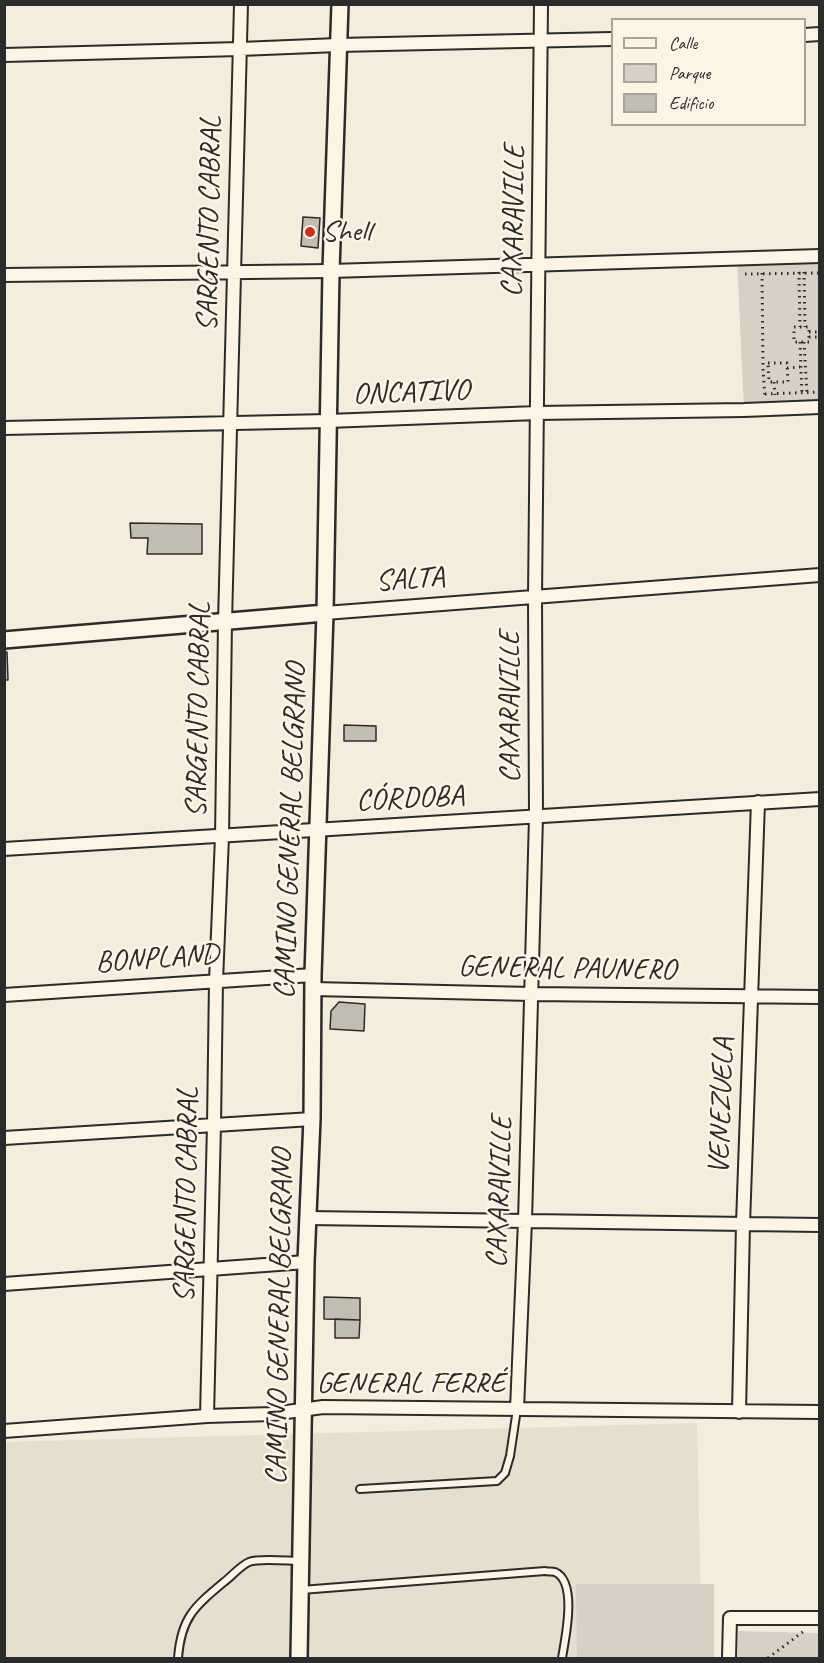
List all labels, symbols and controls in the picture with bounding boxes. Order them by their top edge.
legend [611,18,806,126]
text: Calle [669,32,697,54]
text: Parque [669,62,710,84]
text: Edificio [669,92,713,114]
street label: SARGENTO CABRAL [190,116,230,332]
street label: CAXARAVILLE [495,145,533,297]
place label: Shell [322,214,371,250]
marker: Shell [303,225,317,239]
street label: ONCATIVO [352,373,470,413]
street label: SALTA [375,560,445,600]
street label: SARGENTO CABRAL [179,602,219,818]
street label: CAXARAVILLE [492,631,528,783]
street label: CAMINO GENERAL BELGRANO [267,662,315,1000]
street label: CÓRDOBA [355,778,465,820]
street label: BONPLAND [94,937,220,981]
street label: GENERAL PAUNERO [458,949,676,989]
street label: VENEZUELA [702,1037,742,1175]
street label: SARGENTO CABRAL [167,1087,207,1303]
street label: CAXARAVILLE [479,1115,521,1269]
street label: CAMINO GENERAL BELGRANO [259,1149,301,1485]
street label: GENERAL FERRÉ [316,1366,506,1402]

